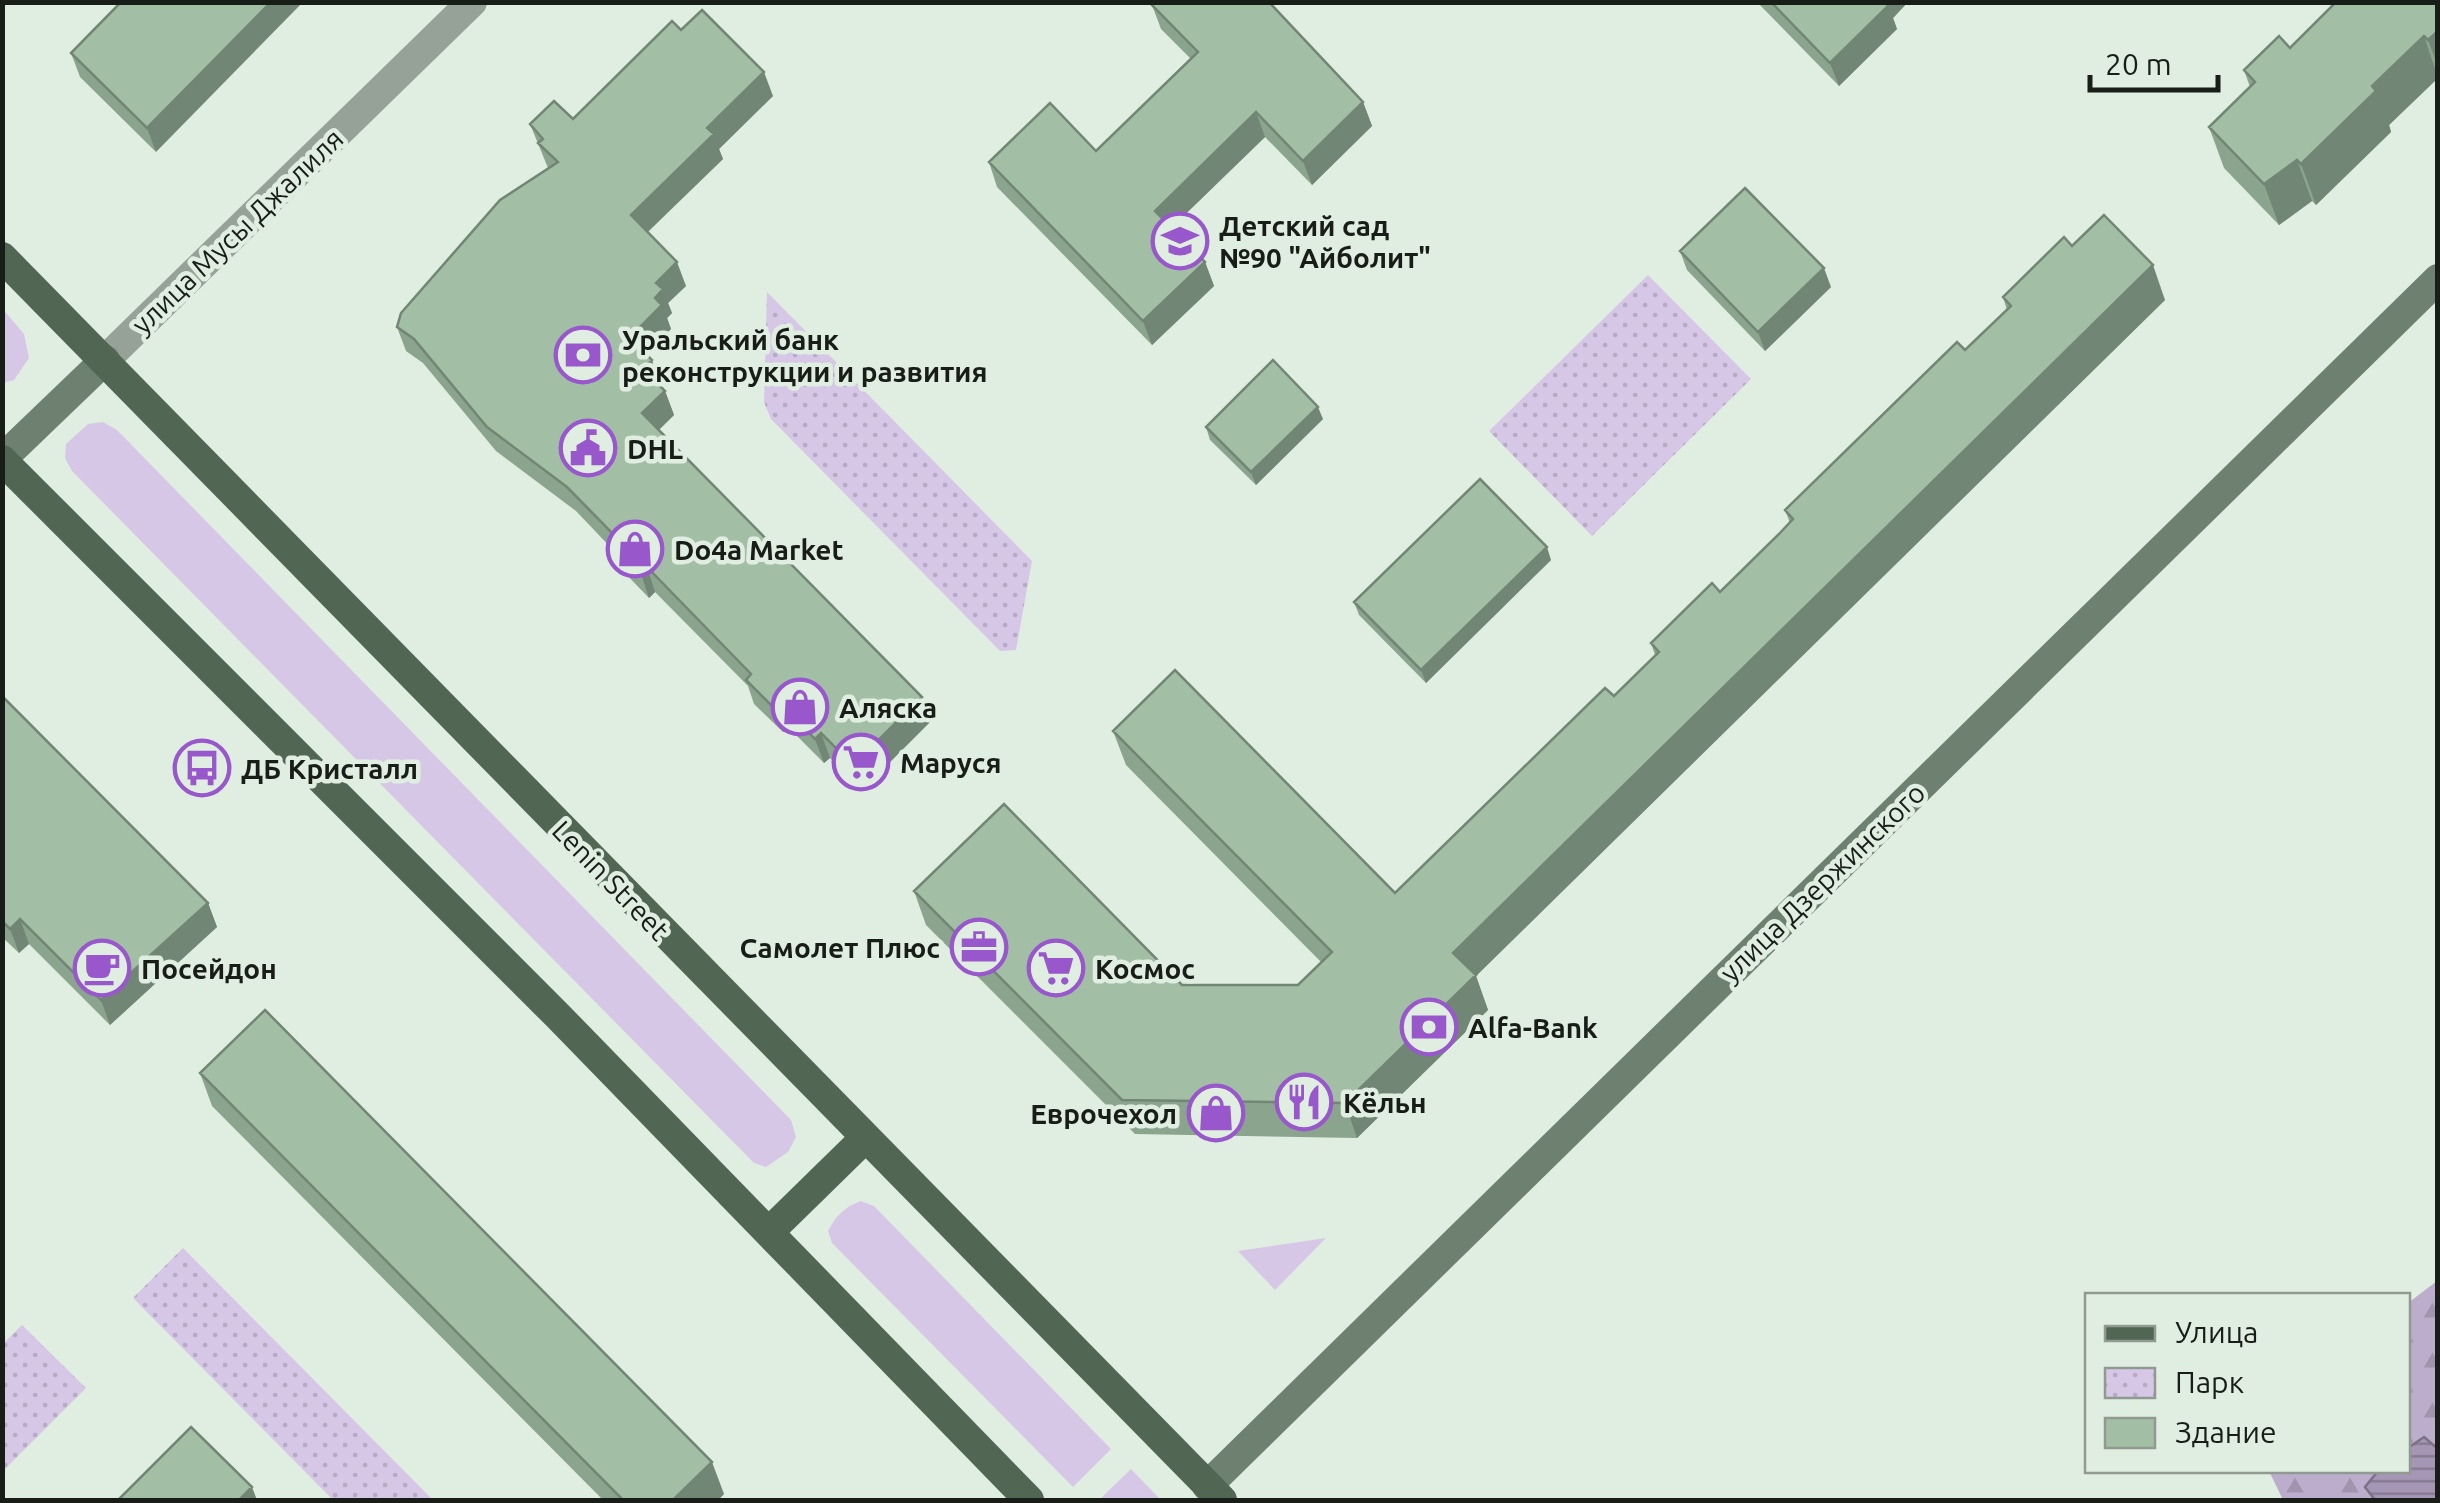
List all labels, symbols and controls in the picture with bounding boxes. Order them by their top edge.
scale bar [2090,30,2218,92]
text: 20 m [2105,47,2172,81]
street label: улица Мусы Джалиля [125,122,349,340]
place label: Детский сад №90 "Айболит" [1219,210,1431,273]
school or university icon: Детский сад №90 "Айболит" [1150,211,1210,271]
place label: Уральский банк реконструкции и развития [622,324,987,387]
bank icon: Уральский банк реконструкции и развития [553,325,613,385]
public building icon: DHL [558,418,618,478]
place label: DHL [627,433,683,464]
shop icon: Do4a Market [605,519,665,579]
place label: Do4a Market [674,534,844,565]
shop icon: Аляска [770,677,830,737]
place label: Аляска [839,692,937,723]
supermarket icon: Маруся [831,732,891,792]
bus stop icon: ДБ Кристалл [172,738,232,798]
place label: Маруся [900,747,1002,778]
place label: ДБ Кристалл [241,753,418,784]
street label: улица Дзержинского [1713,776,1931,988]
street label: Lenin Street [547,814,675,946]
office icon: Самолет Плюс [949,917,1009,977]
place label: Самолет Плюс [740,932,940,963]
cafe icon: Посейдон [72,938,132,998]
supermarket icon: Космос [1026,938,1086,998]
place label: Посейдон [141,953,277,984]
place label: Космос [1095,953,1195,984]
bank icon: Alfa-Bank [1399,997,1459,1057]
place label: Alfa-Bank [1468,1012,1598,1043]
restaurant icon: Кёльн [1274,1072,1334,1132]
shop icon: Еврочехол [1186,1083,1246,1143]
place label: Кёльн [1343,1087,1427,1118]
place label: Еврочехол [1030,1098,1177,1129]
legend [2085,1293,2410,1473]
text: Улица [2175,1315,2259,1349]
text: Парк [2175,1365,2244,1399]
text: Здание [2175,1415,2277,1449]

